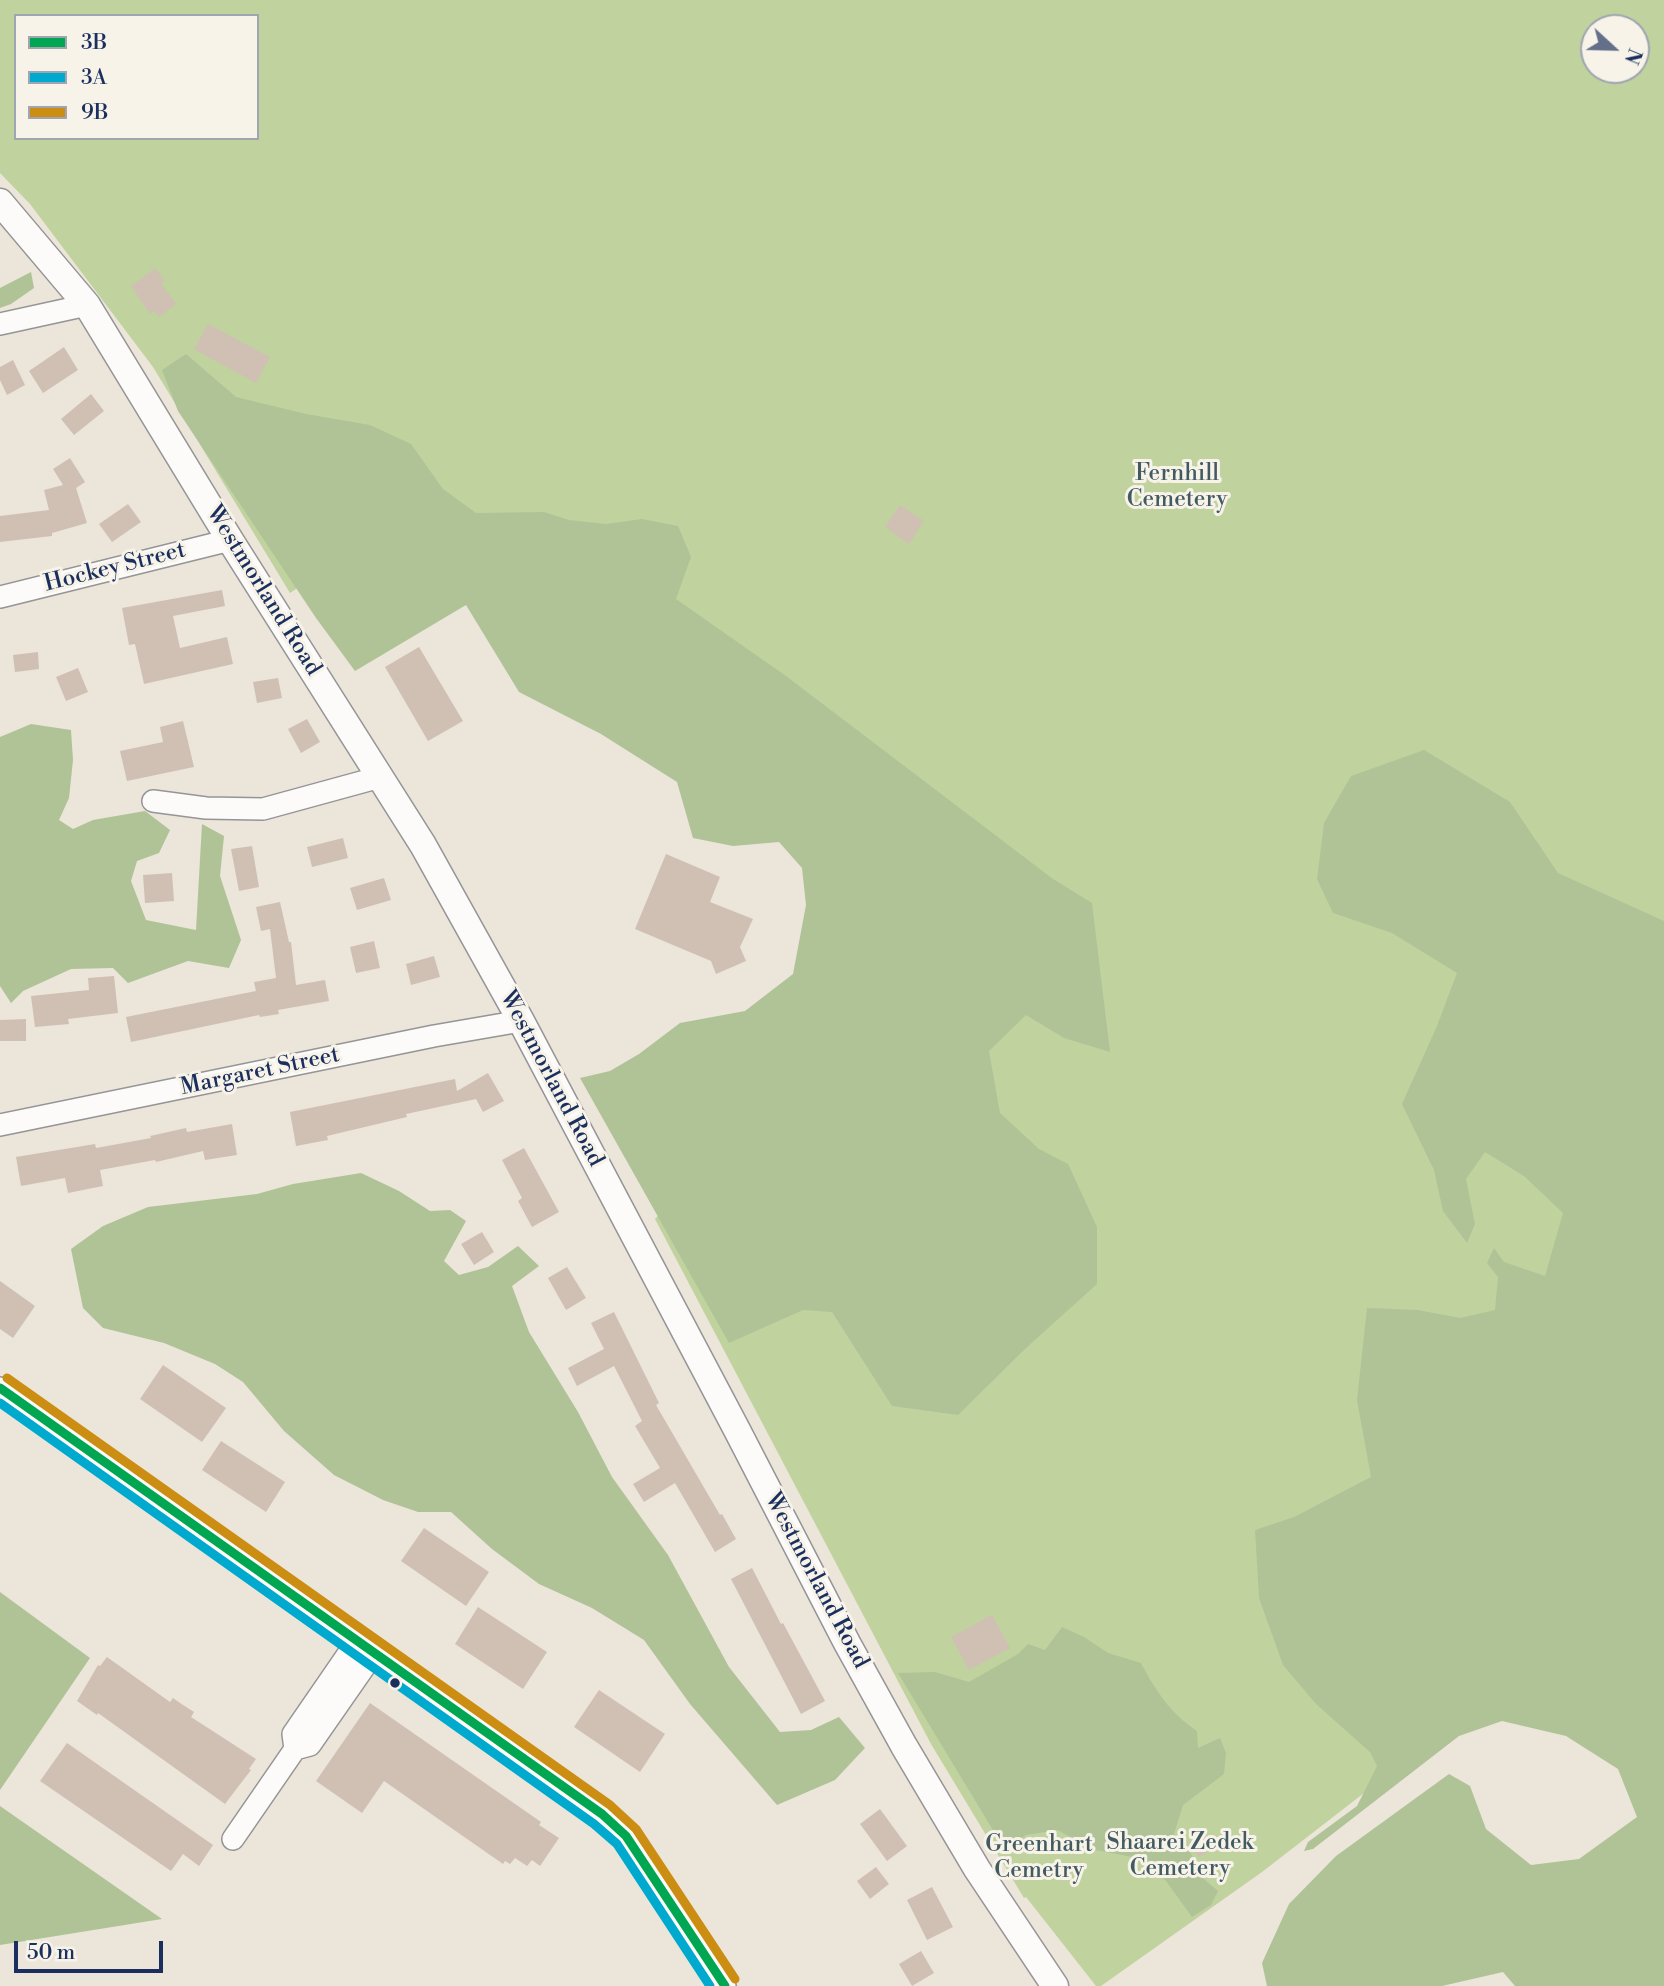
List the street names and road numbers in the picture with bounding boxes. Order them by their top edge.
street label: Westmorland Road [200,501,326,681]
street label: Hockey Street [41,537,189,599]
street label: Westmorland Road [493,986,609,1172]
street label: Margaret Street [178,1042,342,1102]
street label: Westmorland Road [758,1488,874,1674]

